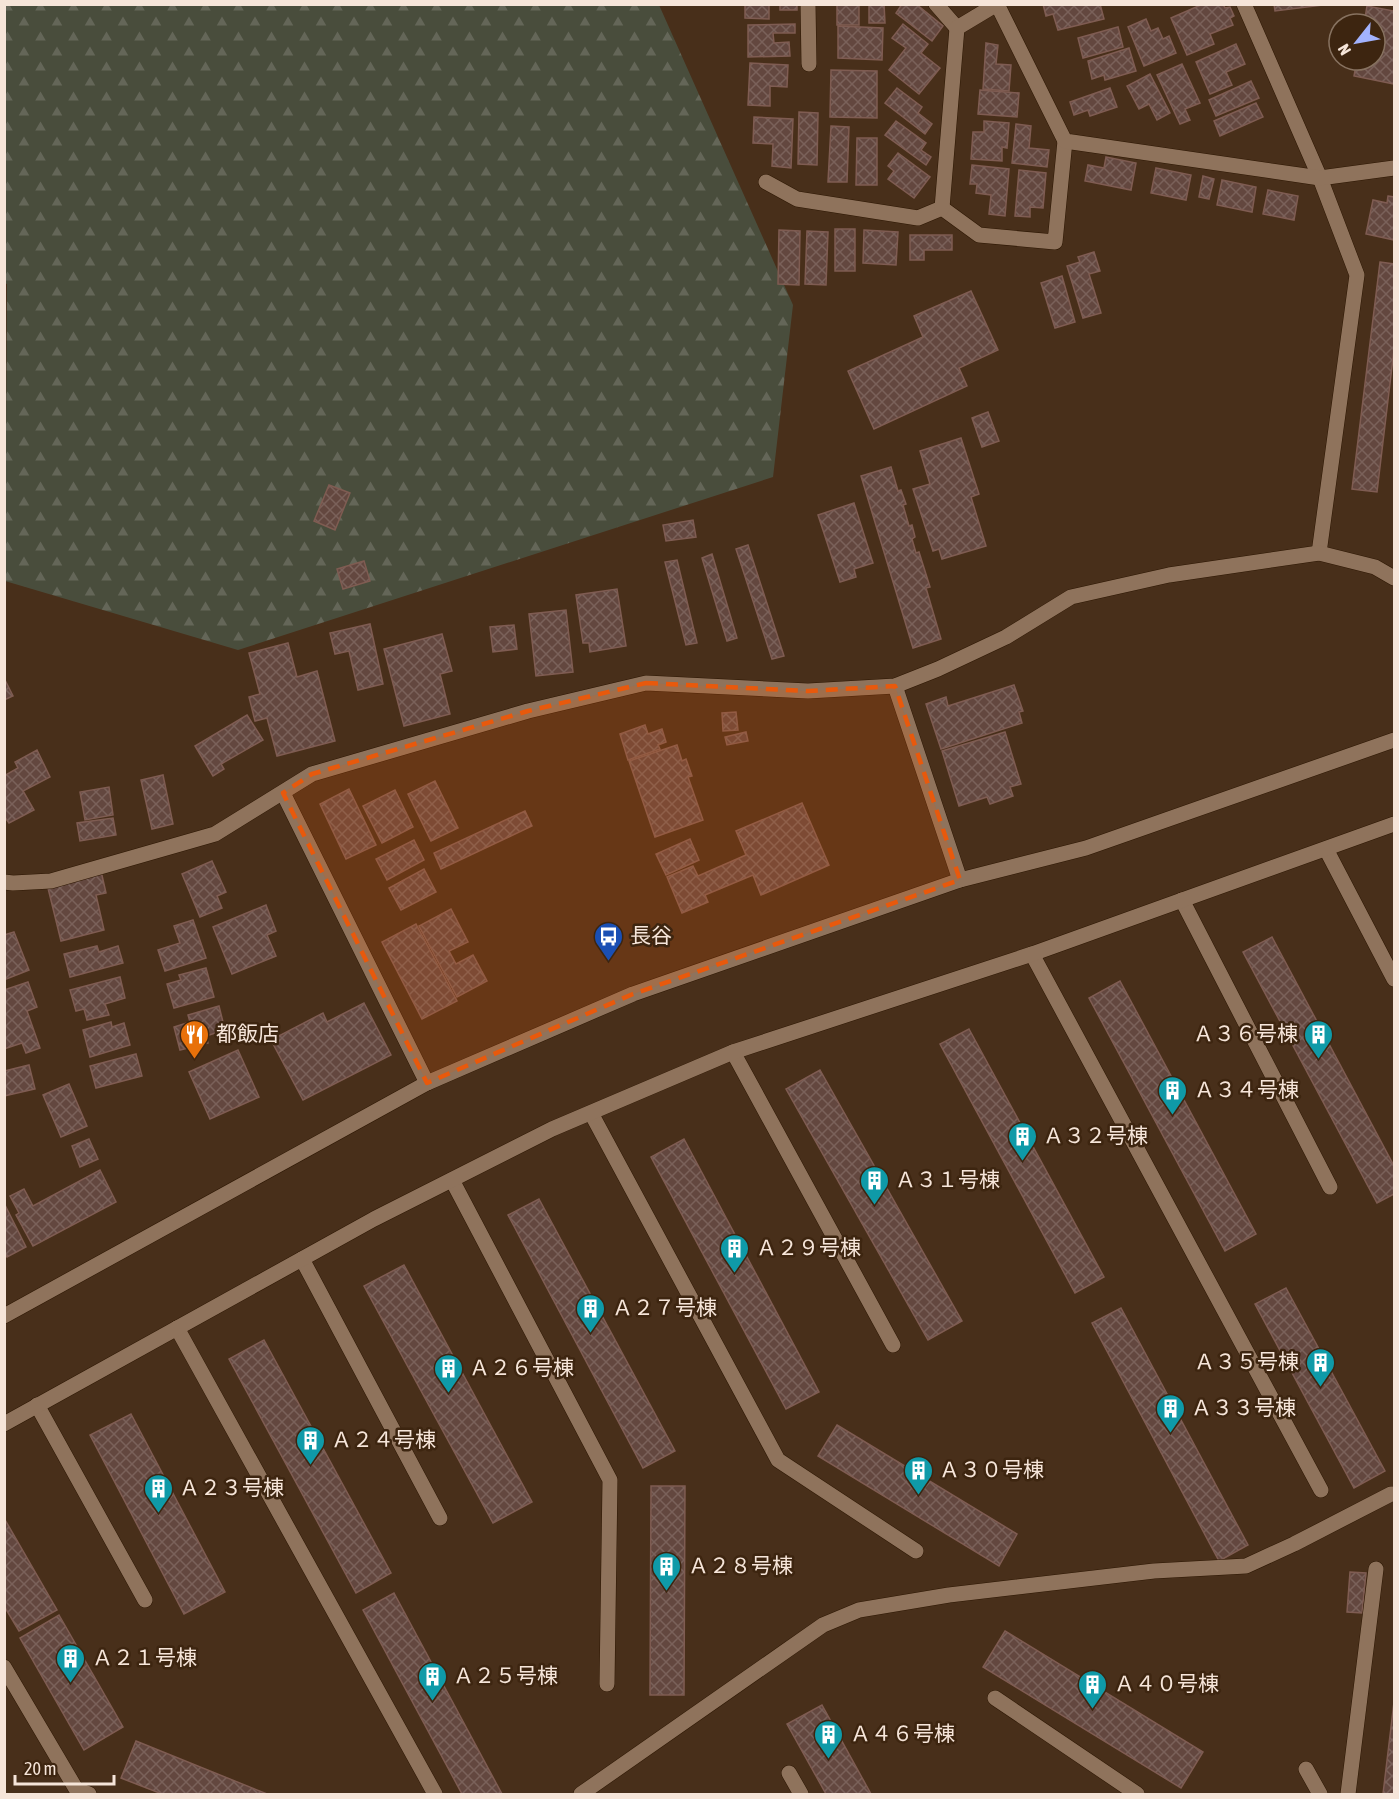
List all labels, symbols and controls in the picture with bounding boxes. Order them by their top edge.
north arrow [1327,12,1387,72]
text: N [1334,41,1354,58]
bus stop icon: 長谷 [593,920,625,962]
place label: 長谷 [630,923,672,947]
restaurant icon: 都飯店 [179,1018,211,1060]
building icon: Ａ３６号棟 [1303,1018,1335,1060]
place label: 都飯店 [216,1021,279,1045]
place label: Ａ３６号棟 [1193,1021,1298,1045]
building icon: Ａ３４号棟 [1157,1074,1189,1116]
place label: Ａ３４号棟 [1194,1077,1299,1101]
building icon: Ａ３２号棟 [1006,1120,1038,1162]
place label: Ａ３２号棟 [1043,1123,1148,1147]
building icon: Ａ３１号棟 [858,1164,890,1206]
place label: Ａ３１号棟 [895,1167,1000,1191]
building icon: Ａ２９号棟 [719,1232,751,1274]
place label: Ａ２９号棟 [756,1235,861,1259]
building icon: Ａ２７号棟 [575,1292,607,1334]
place label: Ａ２７号棟 [612,1295,717,1319]
building icon: Ａ３５号棟 [1304,1346,1336,1388]
place label: Ａ３５号棟 [1194,1349,1299,1373]
building icon: Ａ２６号棟 [432,1352,464,1394]
place label: Ａ２６号棟 [469,1355,574,1379]
building icon: Ａ３３号棟 [1154,1392,1186,1434]
place label: Ａ３３号棟 [1191,1395,1296,1419]
building icon: Ａ２４号棟 [294,1424,326,1466]
place label: Ａ２４号棟 [331,1427,436,1451]
building icon: Ａ３０号棟 [902,1454,934,1496]
place label: Ａ３０号棟 [939,1457,1044,1481]
building icon: Ａ２３号棟 [142,1472,174,1514]
place label: Ａ２３号棟 [179,1475,284,1499]
building icon: Ａ２８号棟 [651,1550,683,1592]
place label: Ａ２８号棟 [688,1553,793,1577]
building icon: Ａ２１号棟 [55,1642,87,1684]
place label: Ａ２１号棟 [92,1645,197,1669]
building icon: Ａ２５号棟 [416,1660,448,1702]
place label: Ａ２５号棟 [453,1663,558,1687]
building icon: Ａ４０号棟 [1077,1668,1109,1710]
place label: Ａ４０号棟 [1114,1671,1219,1695]
building icon: Ａ４６号棟 [813,1718,845,1760]
place label: Ａ４６号棟 [850,1721,955,1745]
scale bar [15,1748,114,1786]
text: 20 m [24,1758,56,1779]

